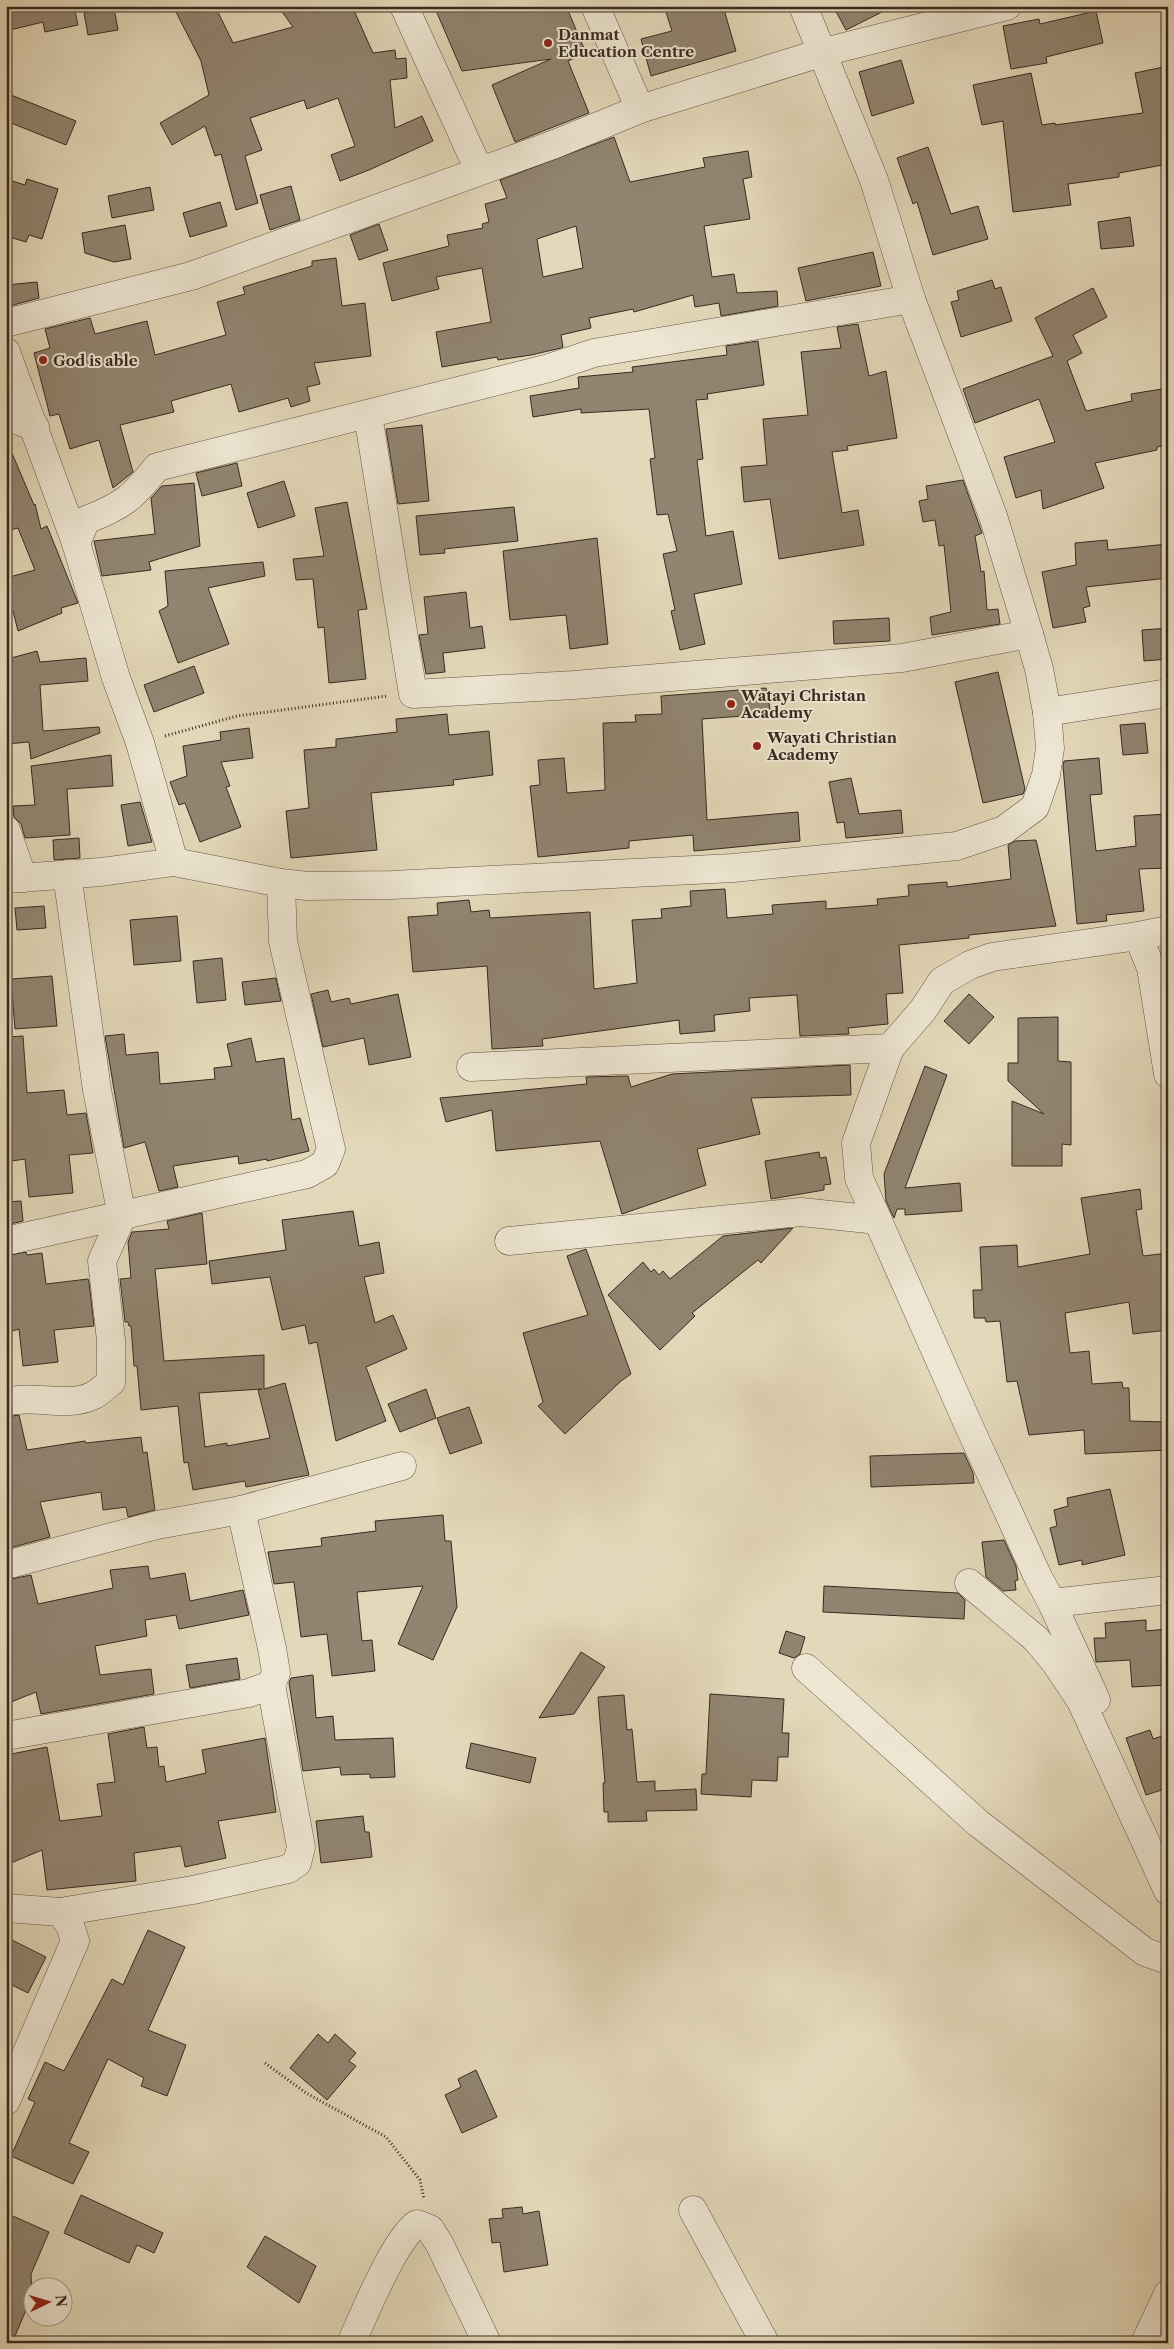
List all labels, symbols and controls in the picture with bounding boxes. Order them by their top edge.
place label: Danmat Education Centre [558,25,694,61]
marker: Danmat Education Centre [542,37,554,49]
place label: God is able [53,351,138,370]
marker: God is able [37,354,49,366]
place label: Watayi Christan Academy [740,686,867,722]
marker: Watayi Christan Academy [725,698,737,710]
place label: Wayati Christian Academy [766,728,898,764]
marker: Wayati Christian Academy [751,740,763,752]
north arrow [22,2276,72,2326]
text: N [51,2294,70,2308]

